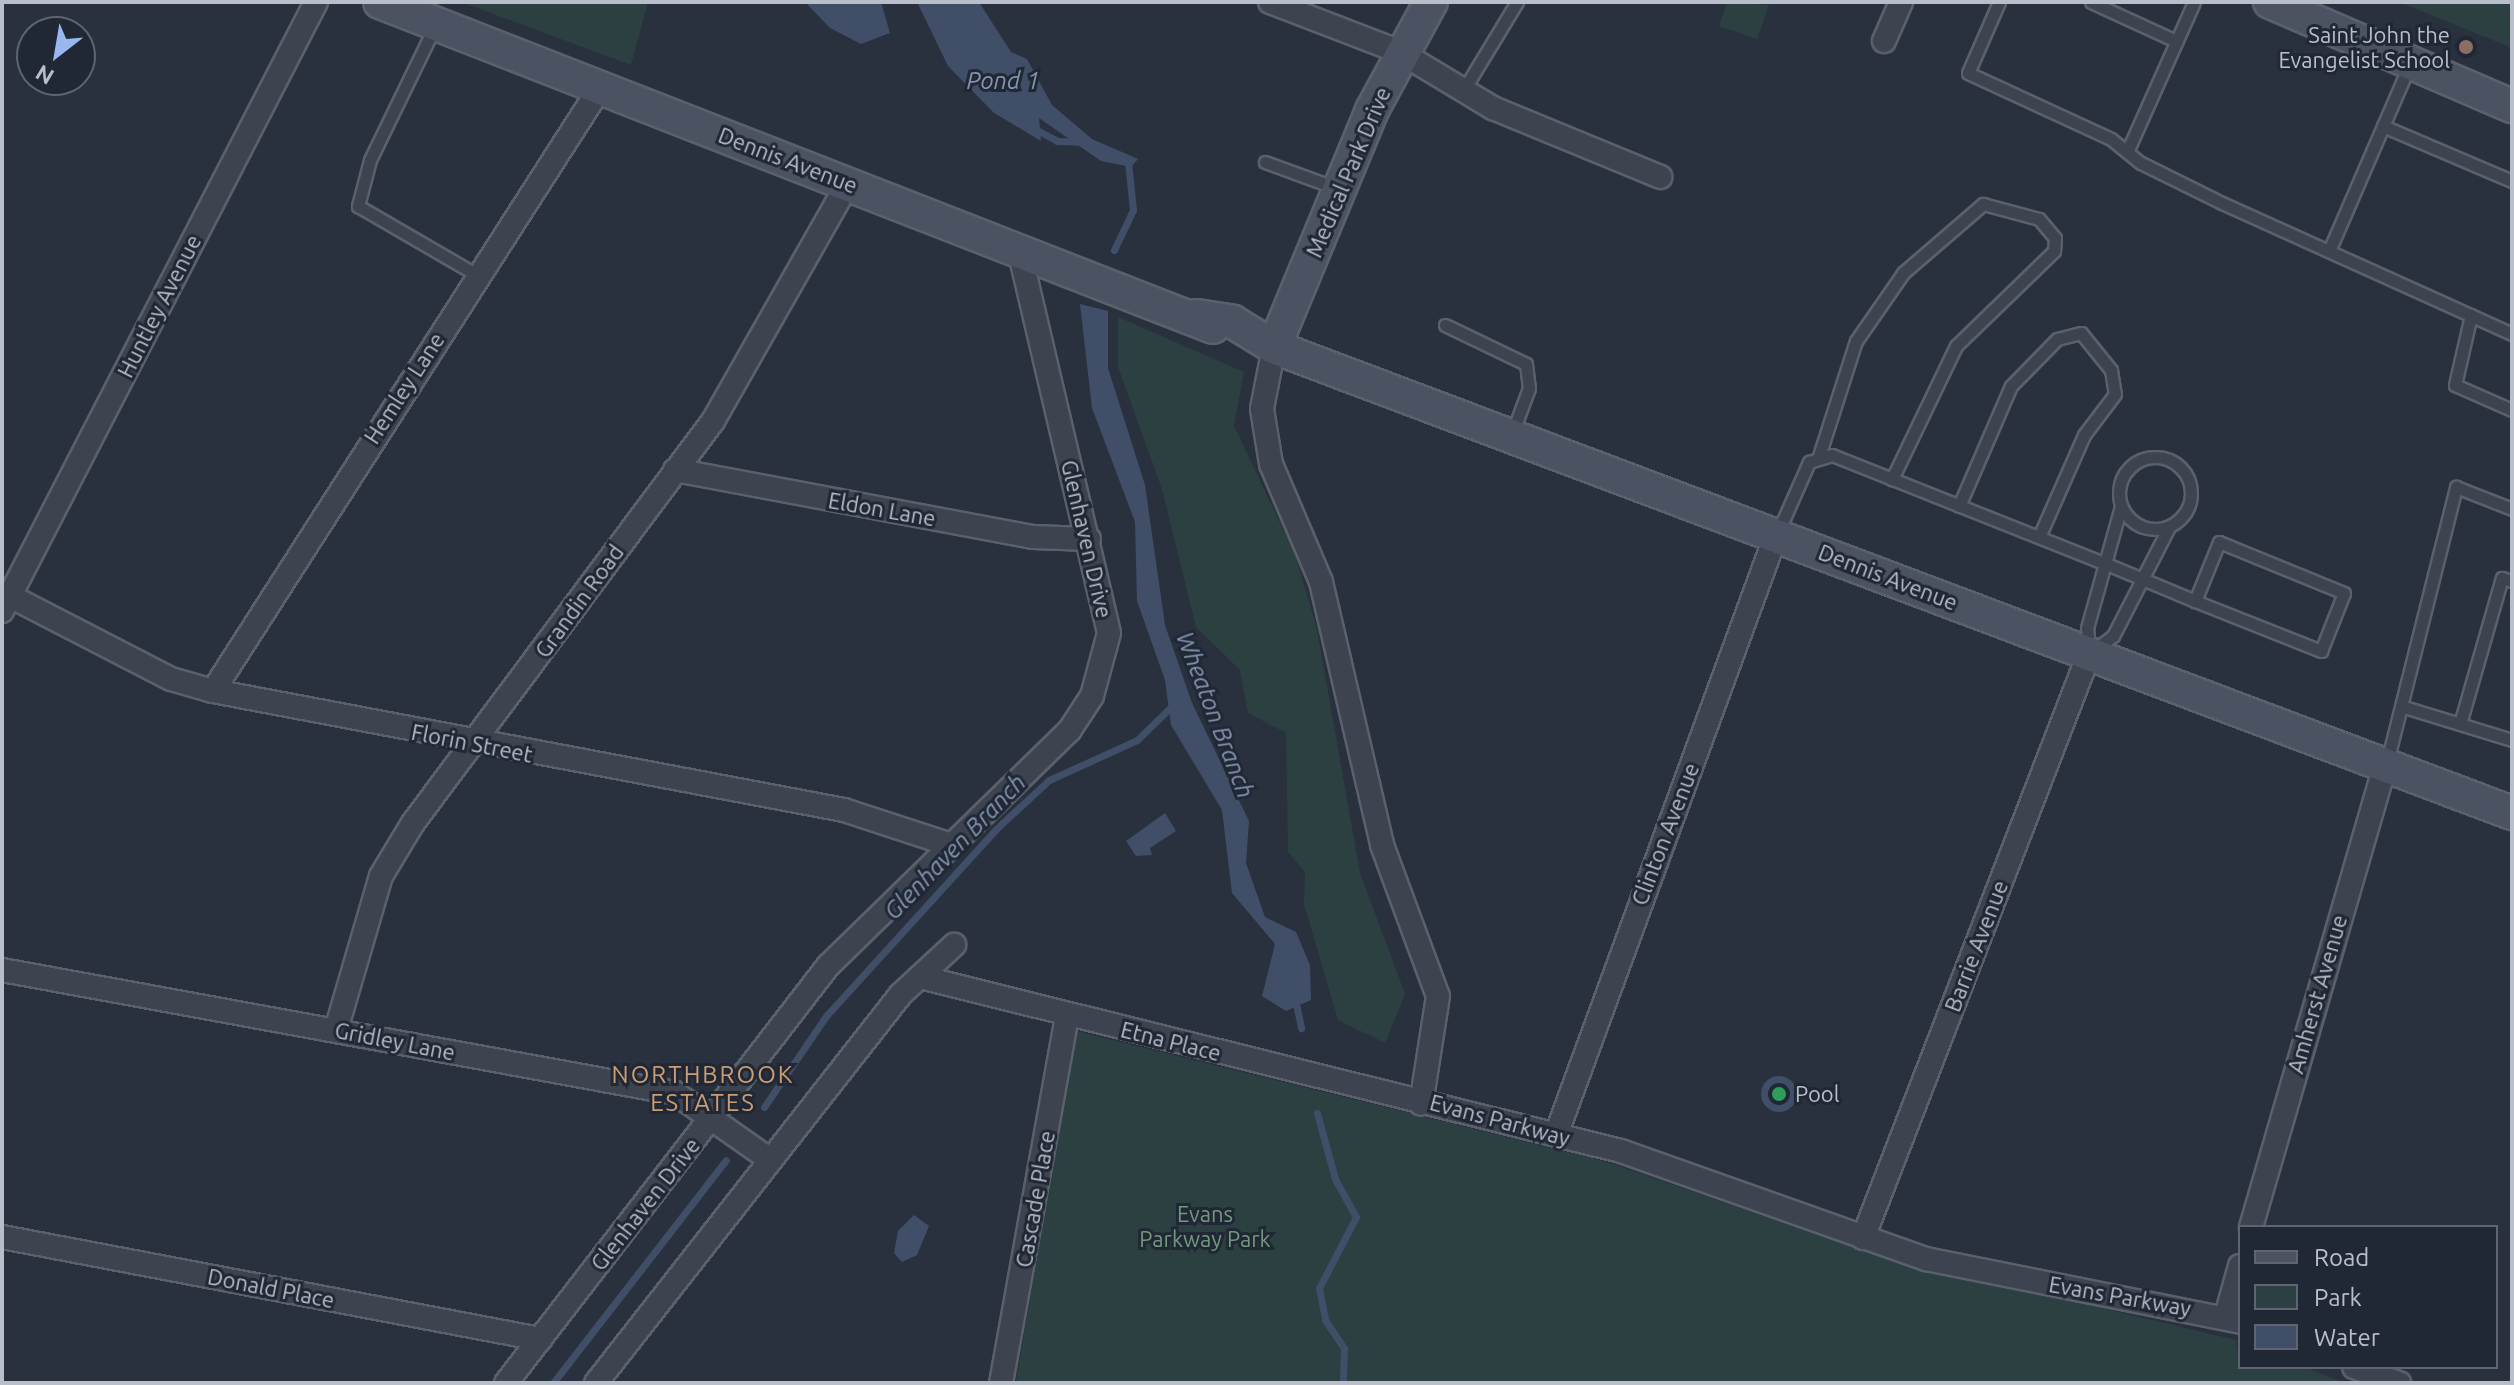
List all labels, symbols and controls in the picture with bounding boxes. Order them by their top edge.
north arrow [16,16,96,96]
place label: Saint John the Evangelist School [2278,21,2450,72]
marker: Saint John the Evangelist School [2457,38,2475,56]
text: N [31,60,58,90]
water label: Pond 1 [967,67,1039,95]
street label: Medical Park Drive [1300,83,1396,261]
street label: Dennis Avenue [715,121,861,199]
street label: Huntley Avenue [112,230,206,382]
street label: Hemley Lane [358,327,450,449]
street label: Glenhaven Drive [1056,457,1118,621]
street label: Eldon Lane [826,487,938,531]
street label: Dennis Avenue [1815,538,1961,616]
street label: Grandin Road [529,539,629,663]
water label: Wheaton Branch [1170,628,1260,802]
street label: Florin Street [409,718,535,768]
street label: Clinton Avenue [1626,759,1704,909]
water label: Glenhaven Branch [878,768,1032,926]
street label: Barrie Avenue [1939,877,2013,1015]
street label: Amherst Avenue [2282,912,2352,1076]
street label: Gridley Lane [333,1016,457,1066]
street label: Etna Place [1118,1016,1224,1066]
district label: NORTHBROOK ESTATES [612,1061,794,1117]
place label: Pool [1795,1081,1839,1107]
marker: Pool [1770,1085,1788,1103]
street label: Evans Parkway [1427,1089,1573,1151]
street label: Cascade Place [1010,1129,1060,1269]
street label: Glenhaven Drive [585,1132,705,1276]
park label: Evans Parkway Park [1139,1200,1271,1252]
legend [2238,1225,2498,1369]
text: Road [2314,1244,2369,1271]
street label: Donald Place [205,1263,337,1313]
street label: Evans Parkway [2047,1271,2193,1321]
text: Park [2314,1284,2362,1311]
text: Water [2314,1324,2380,1351]

